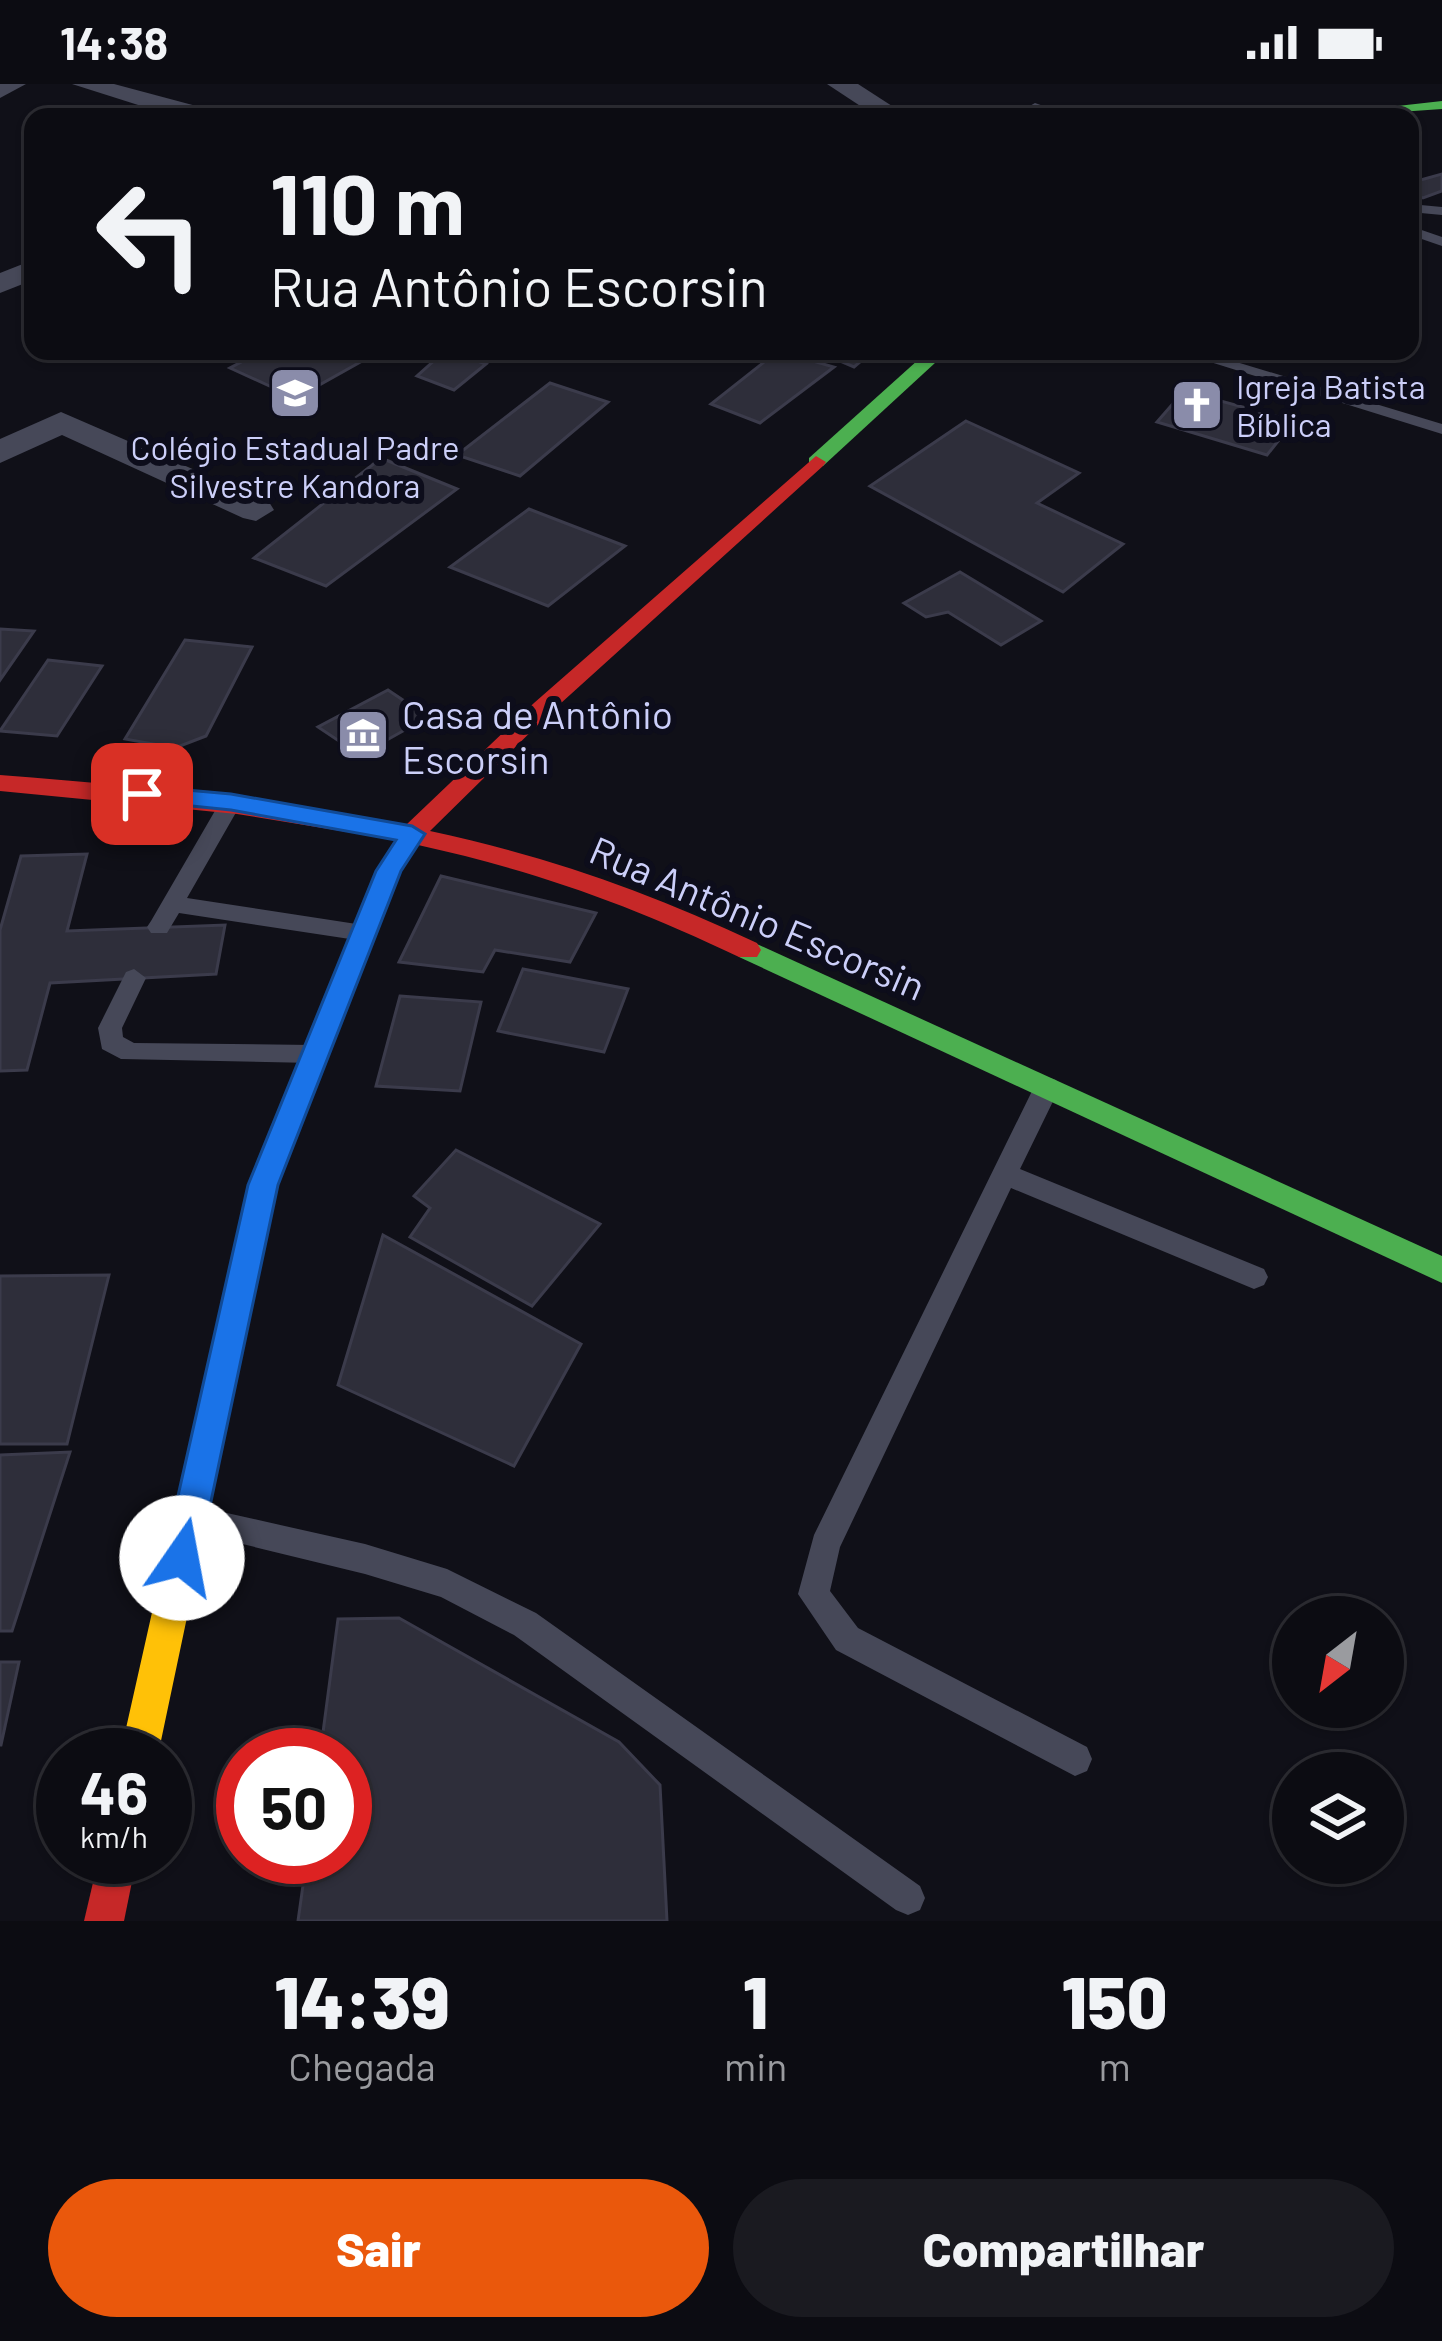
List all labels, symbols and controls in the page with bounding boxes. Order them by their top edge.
text: 14:38 [60,15,168,69]
text: 110 m [270,151,465,252]
icon: left [72,156,228,312]
text: Rua Antônio Escorsin [270,253,768,318]
school or university icon: Colégio Estadual Padre Silvestre Kandora [267,365,323,421]
place label: Igreja Batista Bíblica [1236,366,1426,444]
church icon: Igreja Batista Bíblica [1169,377,1225,433]
place label: Colégio Estadual Padre Silvestre Kandora [130,427,460,505]
place label: Casa de Antônio Escorsin [402,690,673,782]
museum icon: Casa de Antônio Escorsin [335,707,391,763]
pin [91,743,193,845]
icon: arrive [109,761,175,827]
street label: Rua Antônio Escorsin [583,825,933,1009]
position arrow [119,1495,245,1621]
north arrow [1272,1596,1404,1728]
map controls [1272,1596,1404,1884]
speed limit sign: 50 [216,1728,372,1884]
button: layers [1272,1752,1404,1884]
text: 46 [80,1755,148,1827]
text: km/h [80,1818,148,1854]
text: 14:39 [274,1957,450,2043]
text: 1 [743,1957,768,2043]
text: 150 [1062,1957,1168,2043]
text: Chegada [288,2042,436,2089]
text: min [724,2042,787,2089]
text: m [1098,2042,1131,2089]
button: Sair [48,2179,709,2317]
button: Compartilhar [733,2179,1394,2317]

